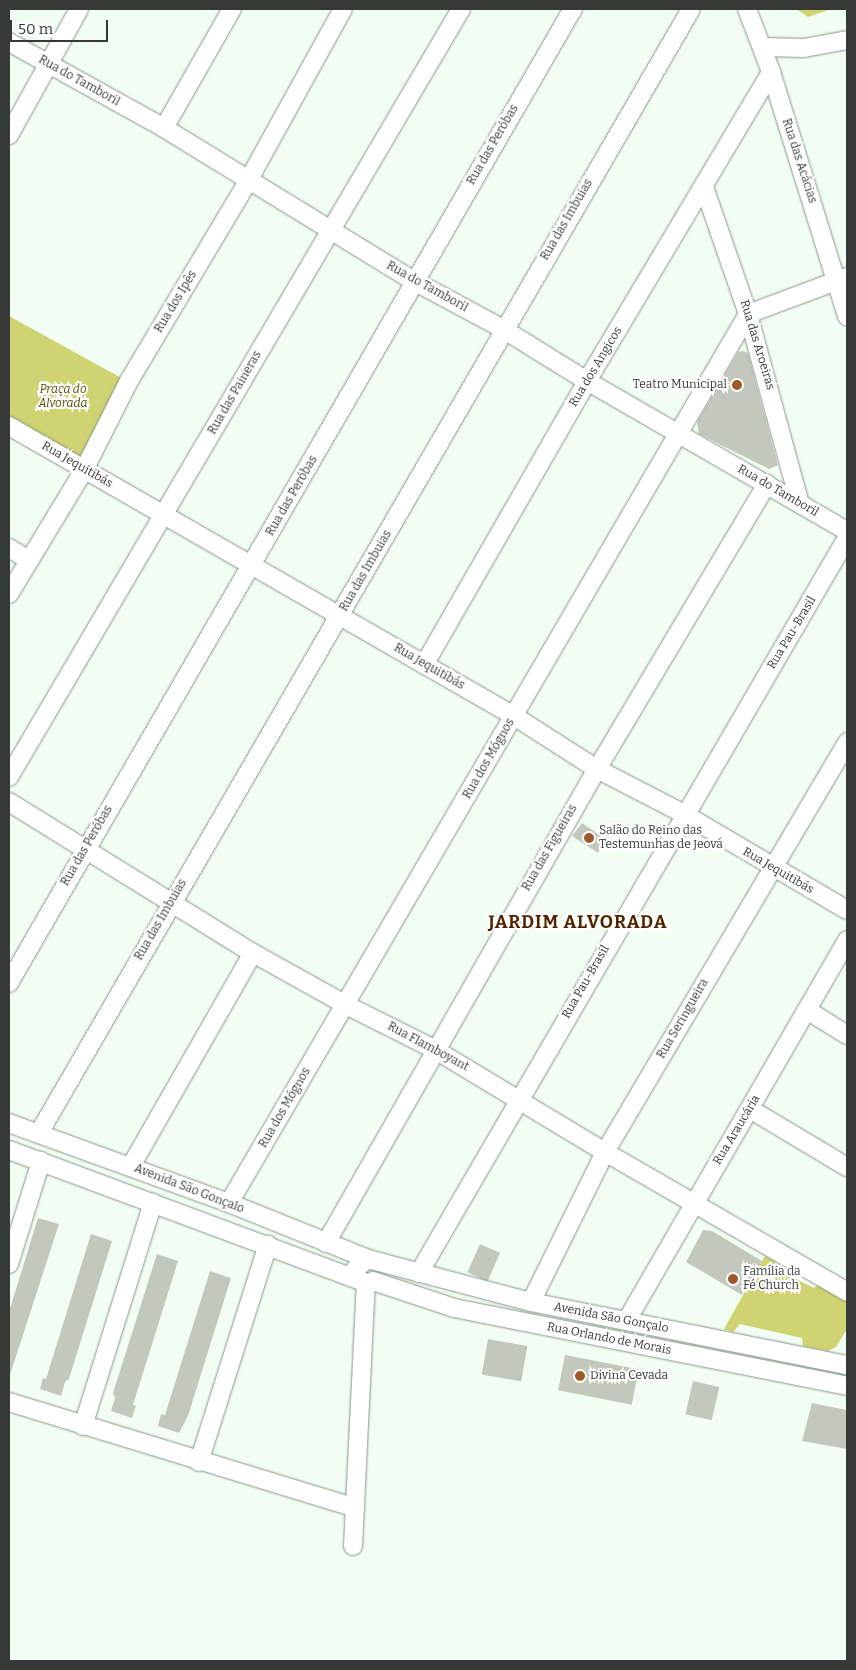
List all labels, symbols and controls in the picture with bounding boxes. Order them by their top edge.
scale bar [12,10,110,42]
text: 50 m [18,20,53,38]
street label: Rua do Tamboril [36,53,122,109]
street label: Rua das Peróbas [464,102,522,188]
street label: Rua das Acácias [779,117,819,205]
street label: Rua das Imbuias [538,177,596,263]
street label: Rua do Tamboril [384,259,470,315]
street label: Rua dos Ipês [152,268,200,336]
street label: Rua das Aroeiras [736,298,778,392]
street label: Rua dos Angicos [566,324,626,410]
street label: Rua das Paineras [205,349,265,437]
place label: Teatro Municipal [633,378,727,392]
marker: Teatro Municipal [731,379,743,391]
park label: Praça do Alvorada [38,383,88,411]
street label: Rua Jequitibás [39,439,115,491]
street label: Rua das Peróbas [263,453,321,539]
street label: Rua do Tamboril [735,462,821,520]
street label: Rua das Imbuias [337,528,395,614]
street label: Rua Pau-Brasil [765,594,819,672]
street label: Rua Jequitibás [391,641,467,693]
street label: Rua dos Mógnos [460,716,518,802]
street label: Rua das Figueiras [519,802,581,894]
street label: Rua das Peróbas [58,803,116,889]
place label: Salão do Reino das Testemunhas de Jeová [599,824,723,852]
marker: Salão do Reino das Testemunhas de Jeová [583,832,595,844]
street label: Rua Jequitibás [740,845,816,897]
street label: Rua das Imbuias [132,877,190,963]
district label: JARDIM ALVORADA [487,911,669,933]
street label: Rua Pau-Brasil [559,943,613,1021]
street label: Rua Seringueira [654,977,712,1061]
street label: Rua Flamboyant [385,1019,471,1075]
street label: Rua dos Mógnos [256,1065,314,1151]
street label: Rua Araucária [711,1092,763,1168]
street label: Avenida São Gonçalo [132,1161,246,1217]
place label: Família da Fé Church [743,1265,800,1293]
marker: Família da Fé Church [727,1273,739,1285]
street label: Avenida São Gonçalo [552,1300,670,1336]
street label: Rua Orlando de Morais [546,1320,672,1358]
place label: Divina Cevada [590,1369,668,1383]
marker: Divina Cevada [574,1370,586,1382]

